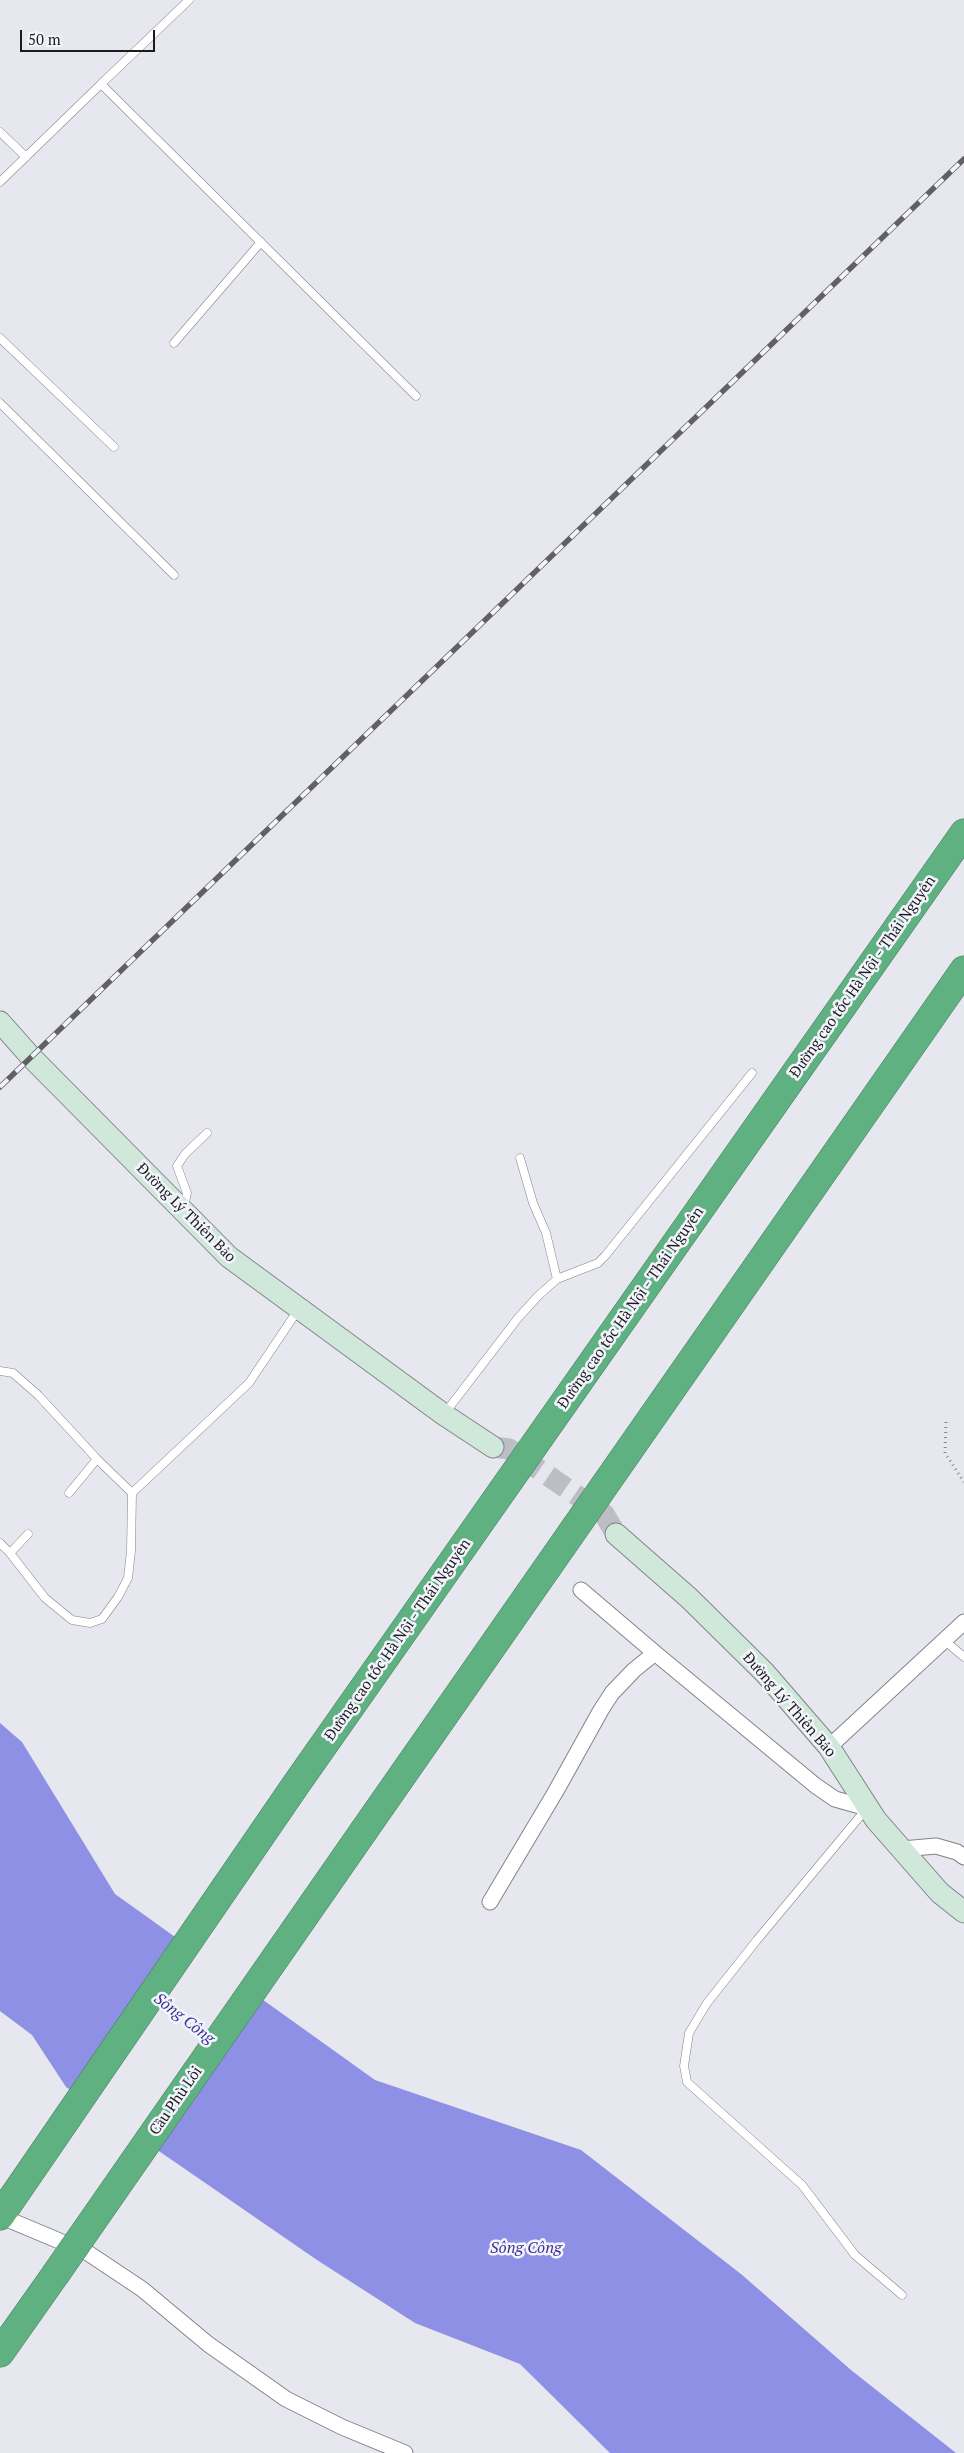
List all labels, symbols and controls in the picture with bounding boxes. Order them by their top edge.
scale bar [22,20,158,52]
text: 50 m [28,29,61,49]
street label: Đường cao tốc Hà Nội - Thái Nguyên [786,873,940,1081]
street label: Đường Lý Thiên Bảo [133,1160,239,1266]
street label: Đường cao tốc Hà Nội - Thái Nguyên [554,1204,708,1412]
street label: Đường cao tốc Hà Nội - Thái Nguyên [321,1536,475,1744]
street label: Đường Lý Thiên Bảo [739,1649,839,1761]
water label: Sông Công [150,1989,218,2049]
street label: Cầu Phù Lôi [146,2063,206,2139]
water label: Sông Công [490,2238,562,2258]

